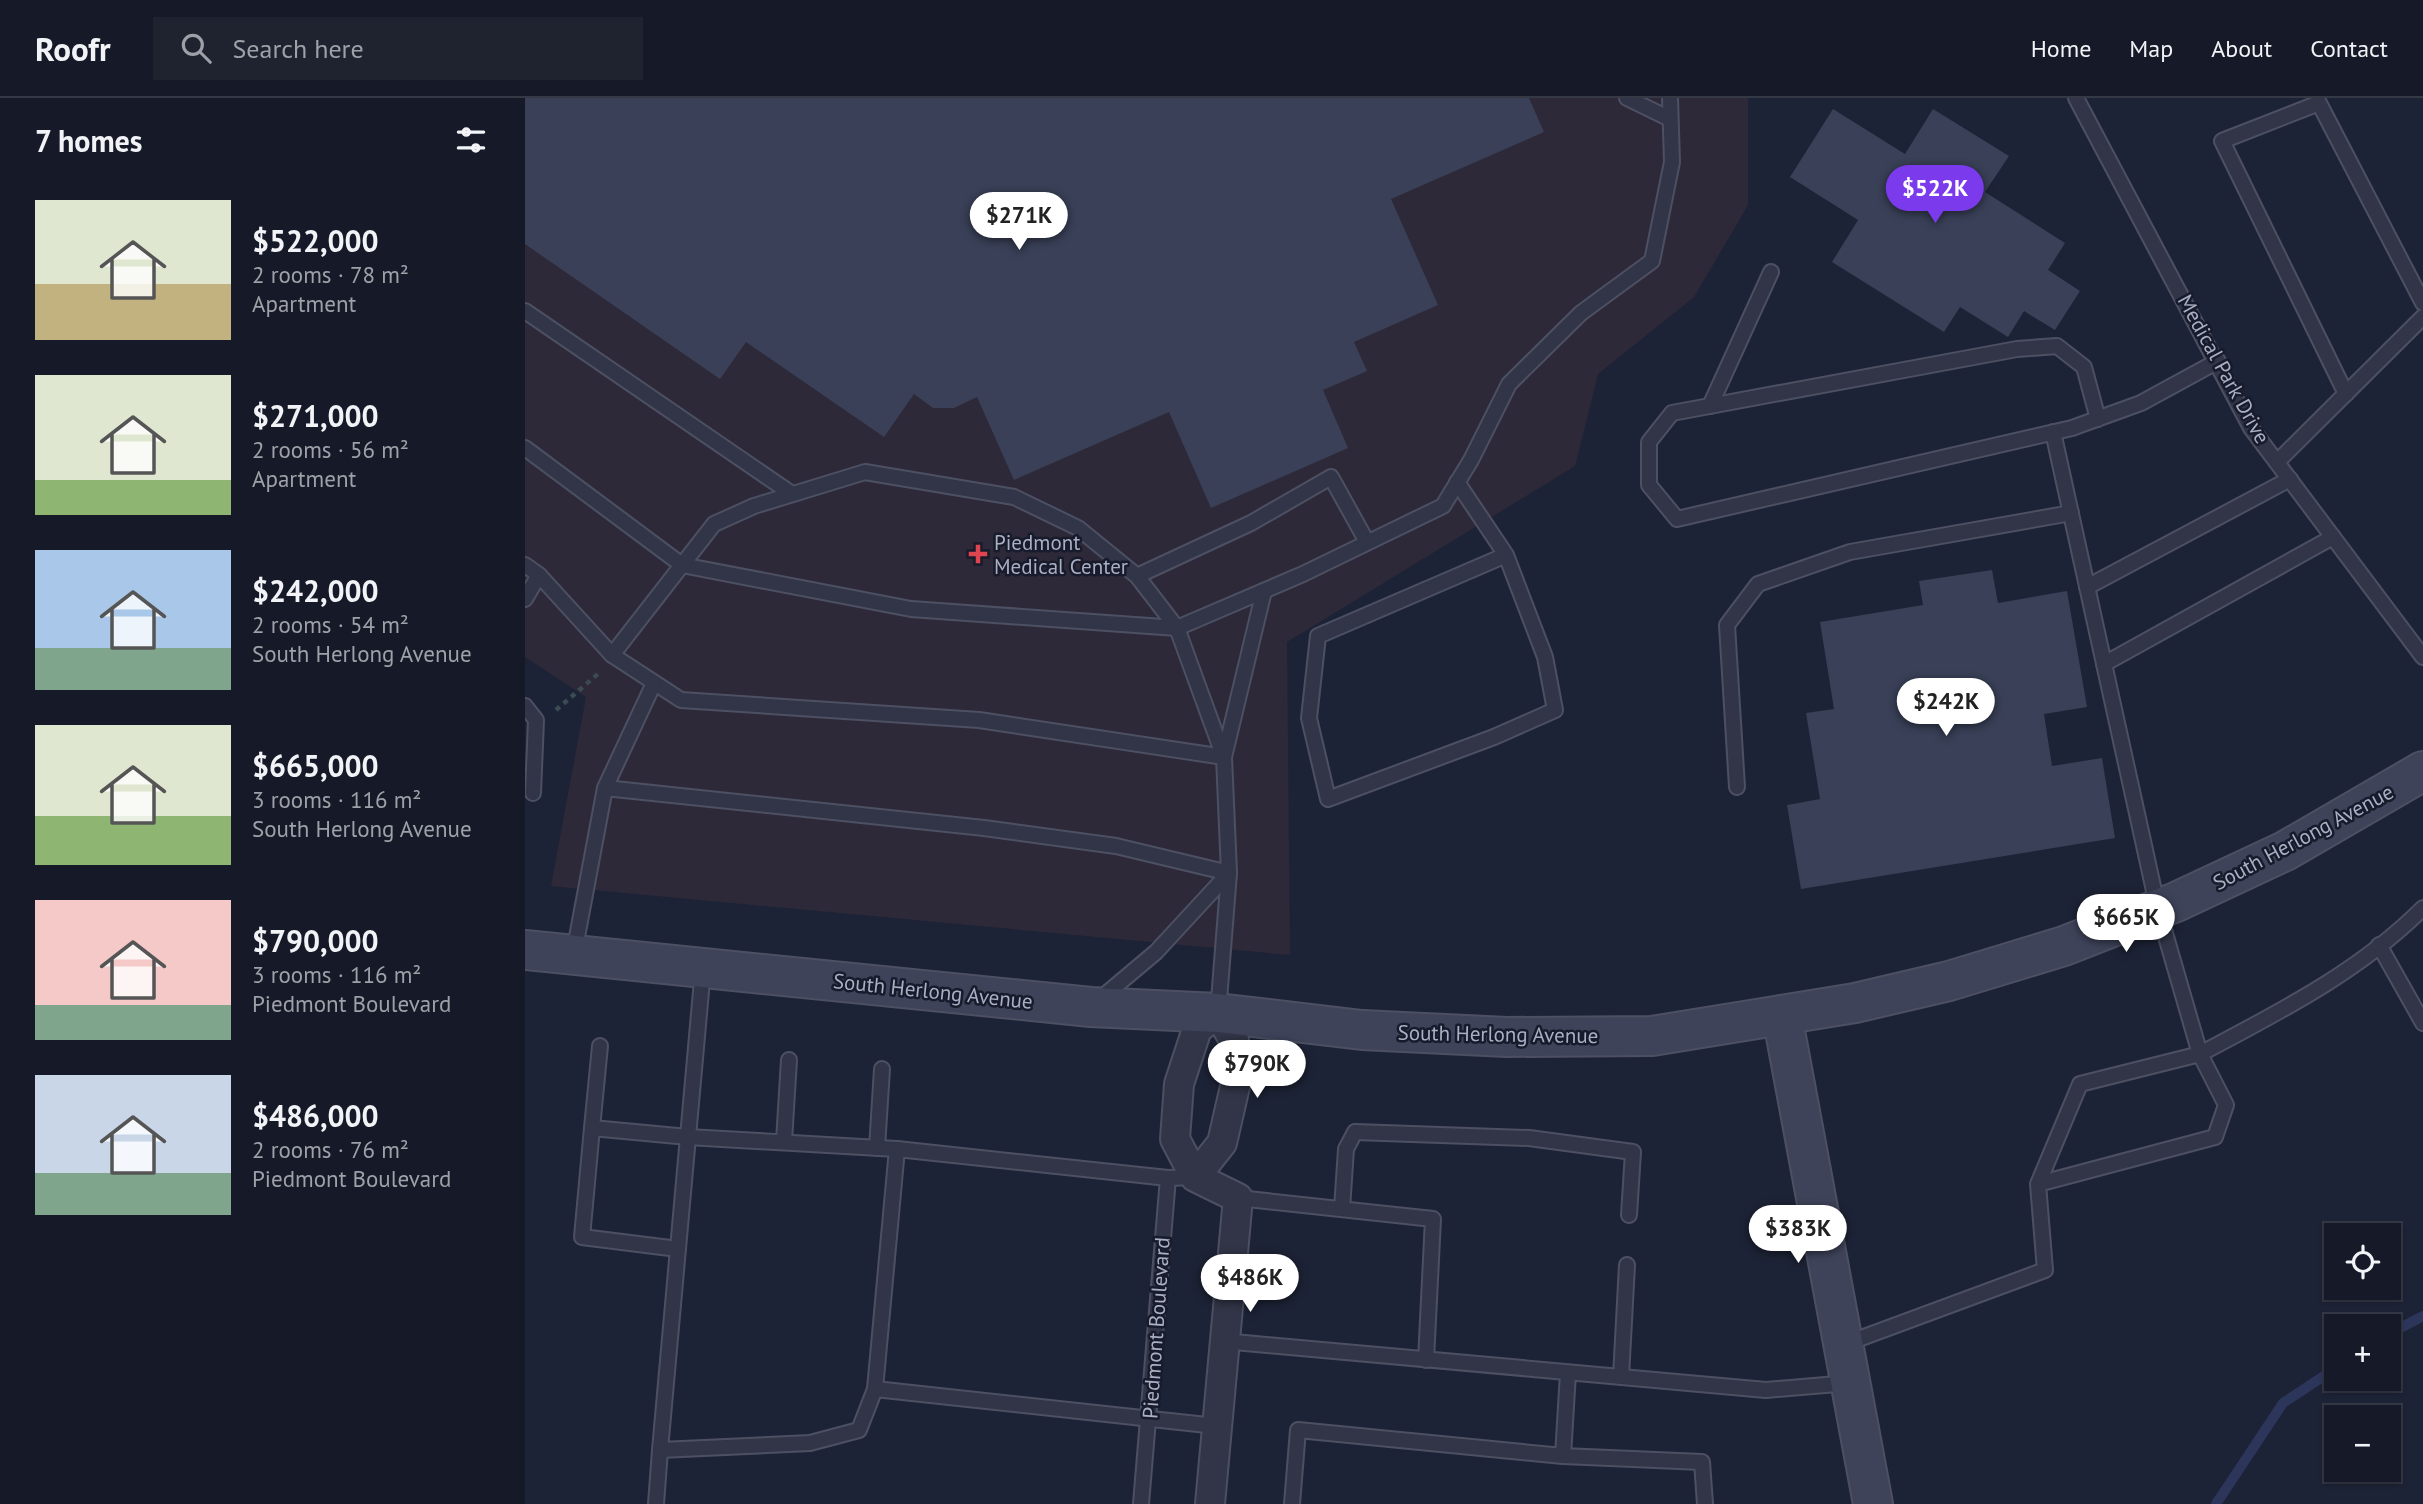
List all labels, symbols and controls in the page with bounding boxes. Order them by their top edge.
search box [153,17,643,80]
text: Roofr [35,27,111,70]
icon: search [177,29,215,67]
text: Search here [233,32,364,65]
text: Home [2031,33,2091,64]
text: Map [2129,33,2173,64]
text: About [2211,33,2272,64]
text: Contact [2310,33,2388,64]
text: 7 homes [35,121,143,160]
icon: filters [452,121,490,159]
pin: $522K [1886,166,1984,225]
text: $522K [1902,173,1968,202]
pin: $271K [970,192,1068,252]
text: $271K [986,200,1052,229]
text: $522,000 [252,221,379,260]
icon: home [91,228,175,312]
text: 2 rooms · 78 m² [252,260,409,289]
text: Apartment [252,289,356,318]
street label: Medical Park Drive [2172,290,2276,448]
text: $271,000 [252,396,379,435]
icon: home [91,403,175,487]
text: 2 rooms · 56 m² [252,435,409,464]
text: Apartment [252,464,356,493]
place label: Piedmont Medical Center [994,529,1128,580]
marker: Piedmont Medical Center [968,544,988,564]
text: $242,000 [252,571,379,610]
icon: home [91,578,175,662]
text: 2 rooms · 54 m² [252,610,409,639]
text: South Herlong Avenue [252,639,472,668]
pin: $242K [1897,678,1995,738]
text: $242K [1913,686,1979,715]
text: $665,000 [252,746,379,785]
icon: home [91,753,175,837]
street label: South Herlong Avenue [2208,778,2398,896]
text: 3 rooms · 116 m² [252,785,421,814]
text: South Herlong Avenue [252,814,472,843]
pin: $665K [2077,894,2175,954]
text: $665K [2093,902,2159,931]
text: $790,000 [252,921,379,960]
icon: home [91,928,175,1012]
text: 3 rooms · 116 m² [252,960,421,989]
street label: South Herlong Avenue [832,967,1034,1015]
text: Piedmont Boulevard [252,989,451,1018]
street label: South Herlong Avenue [1398,1019,1598,1049]
pin: $790K [1208,1040,1306,1100]
text: $790K [1224,1048,1290,1077]
text: $486,000 [252,1096,379,1135]
icon: home [91,1103,175,1187]
text: 2 rooms · 76 m² [252,1135,409,1164]
text: Piedmont Boulevard [252,1164,451,1193]
pin: $383K [1749,1206,1847,1265]
text: $383K [1765,1213,1831,1242]
map controls [2324,1223,2401,1482]
button: locate [2324,1223,2401,1300]
street label: Piedmont Boulevard [1136,1236,1176,1420]
pin: $486K [1201,1254,1299,1314]
text: $486K [1217,1262,1283,1291]
button: + [2324,1314,2401,1391]
button: − [2324,1405,2401,1482]

